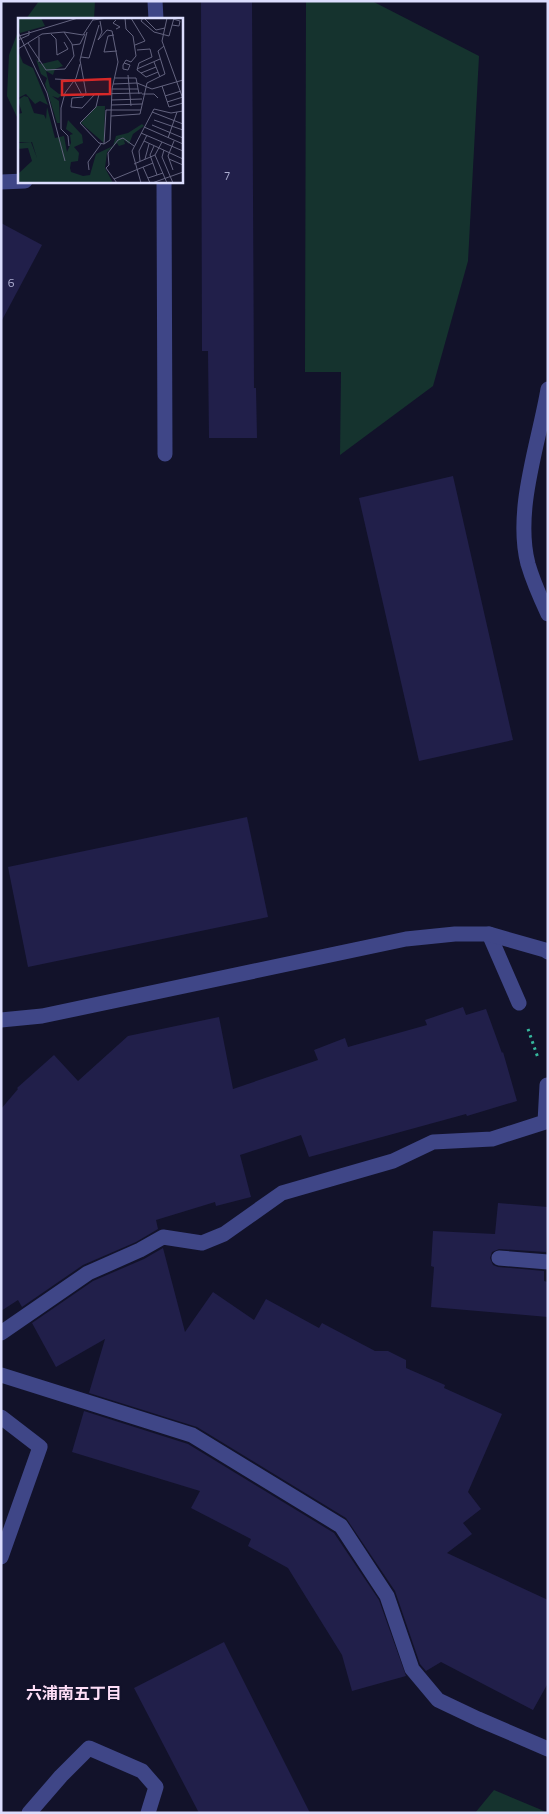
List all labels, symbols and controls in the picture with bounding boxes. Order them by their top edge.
inset map [18,18,182,182]
house number: 7 [224,166,230,185]
house number: 6 [8,273,15,292]
district label: 六浦南五丁目 [26,1681,122,1705]

